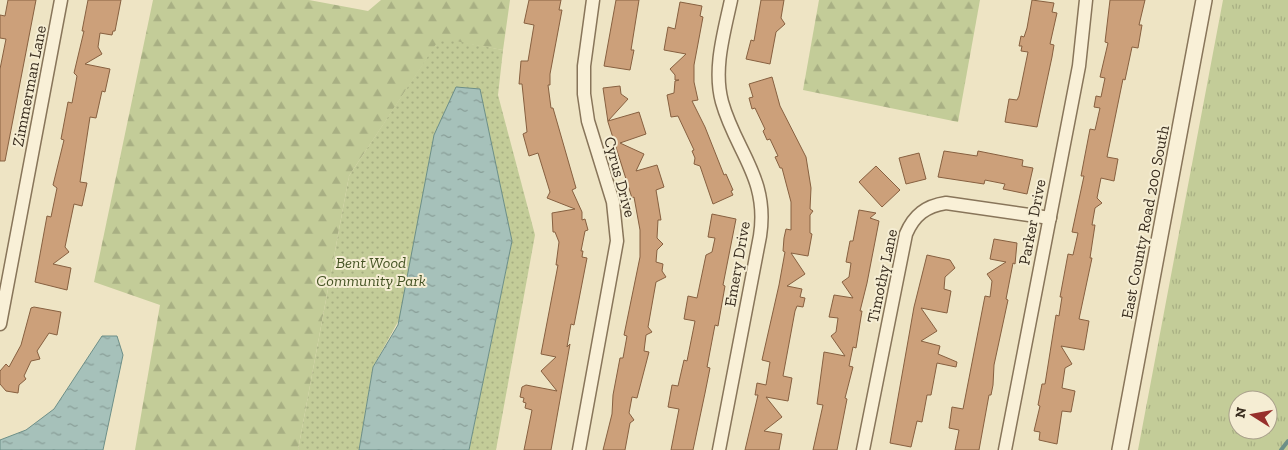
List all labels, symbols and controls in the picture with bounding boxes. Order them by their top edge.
street label: Zimmerman Lane [8,24,50,148]
street label: East County Road 200 South [1117,124,1173,320]
street label: Cyrus Drive [600,135,640,219]
street label: Parker Drive [1014,178,1050,266]
street label: Emery Drive [720,220,754,308]
street label: Timothy Lane [863,227,901,325]
park label: Bent Wood Community Park [316,253,426,290]
north arrow [1228,390,1278,440]
text: N [1231,405,1250,419]

